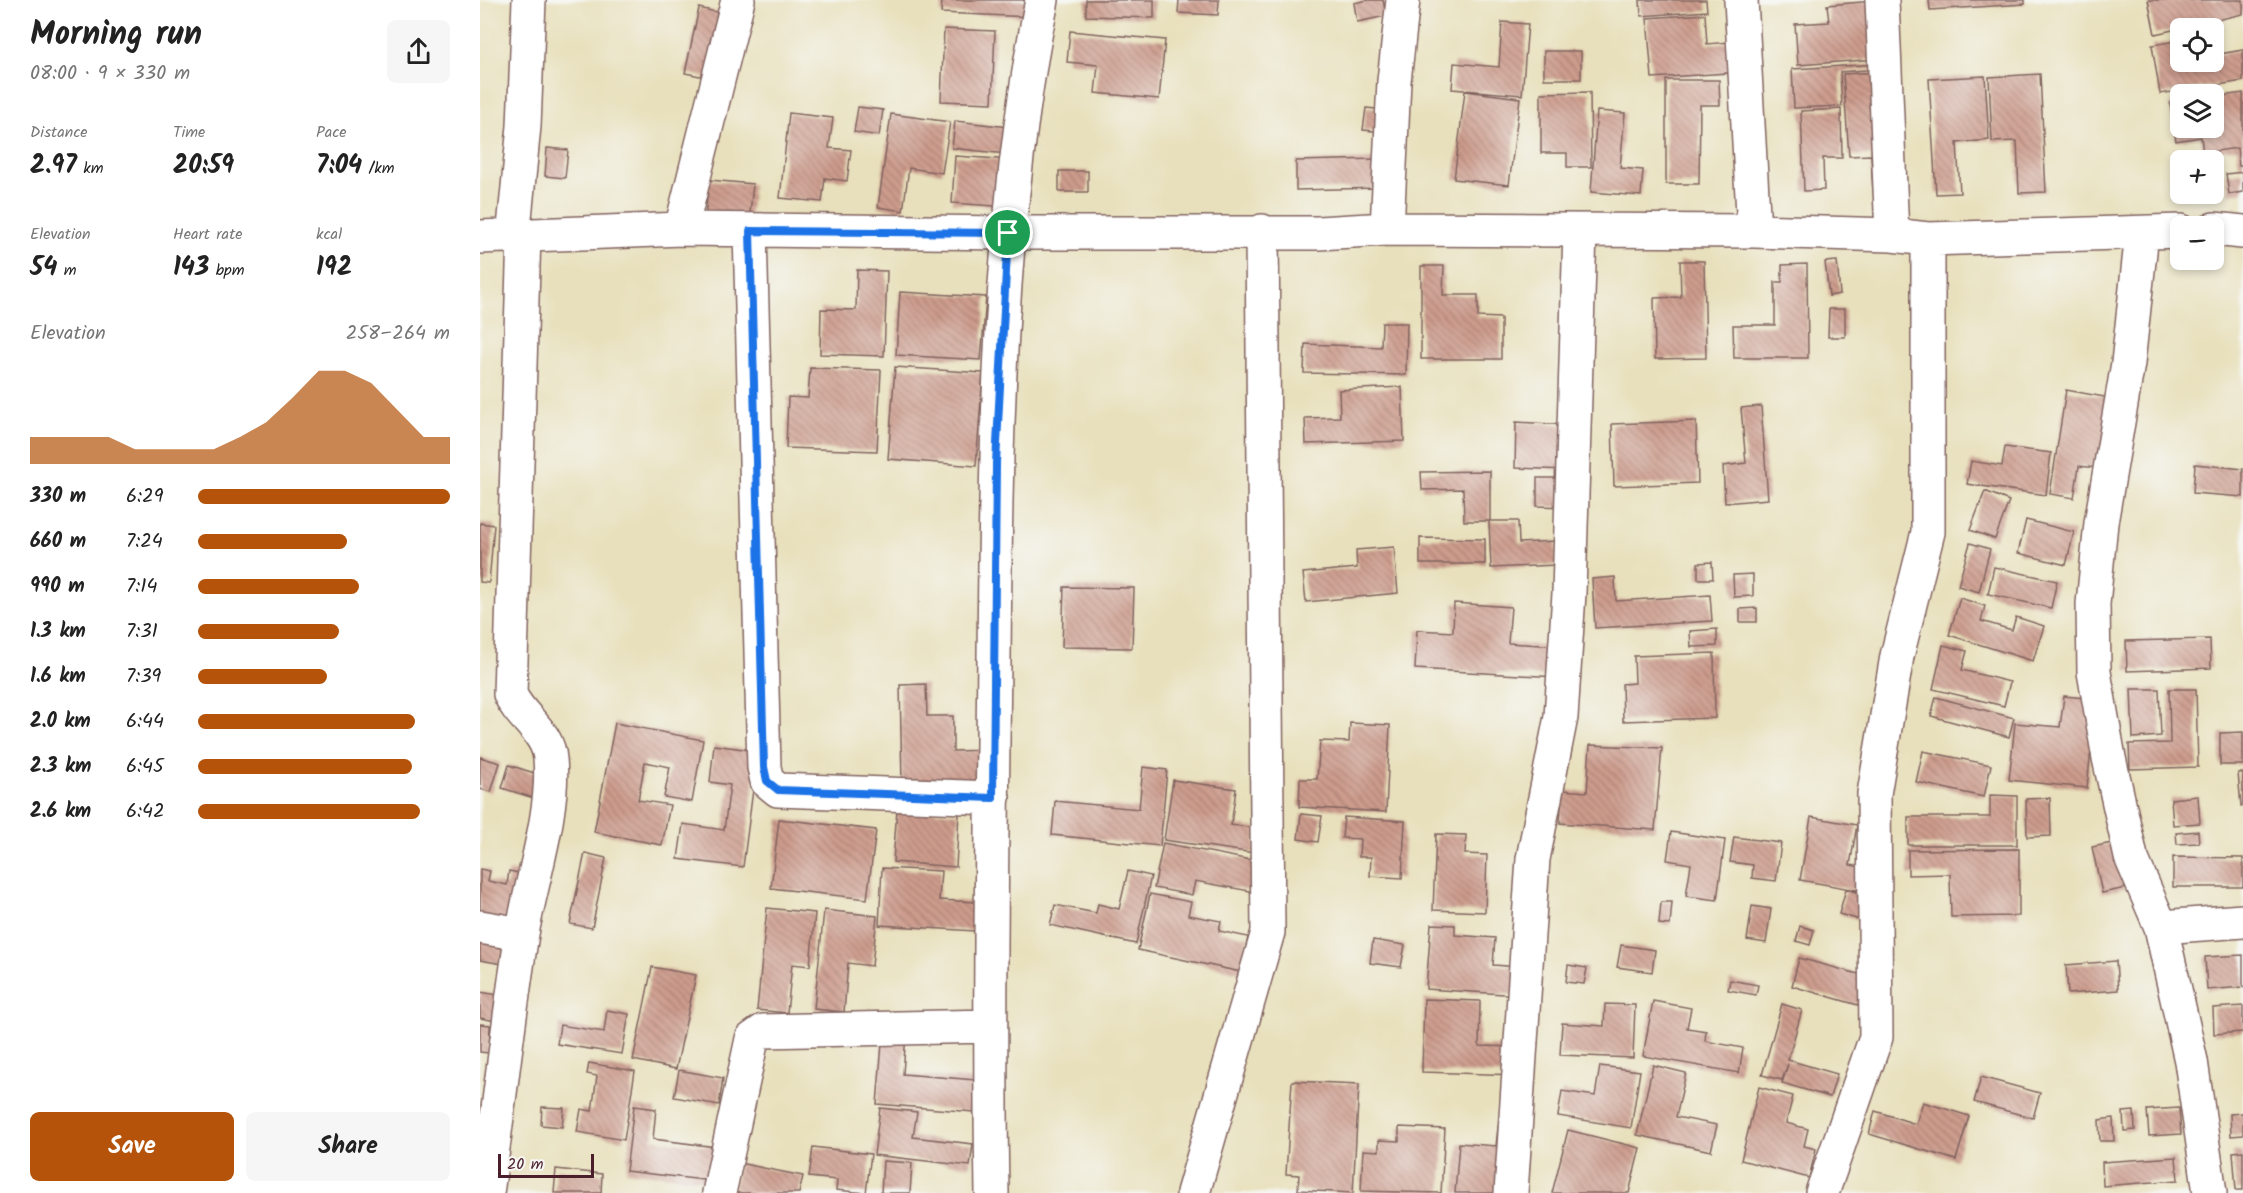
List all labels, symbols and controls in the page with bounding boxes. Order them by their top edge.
text: Morning run [30,9,202,62]
map controls [2170,18,2224,270]
button: locate [2170,18,2224,72]
button: share [387,20,450,83]
text: 08:00 · 9 × 330 m [30,58,190,90]
button: layers [2170,84,2224,138]
text: Distance [30,120,88,145]
text: Time [173,120,205,145]
text: Pace [316,120,347,145]
text: 2.97 [30,145,77,187]
text: 20:59 [173,145,234,187]
text: 7:04 [316,145,362,187]
button: + [2170,150,2224,204]
text: km [77,156,103,181]
text: /km [362,156,395,181]
pin [982,207,1033,258]
icon: arrive [991,216,1024,249]
button: − [2170,216,2224,270]
text: Elevation [30,222,91,247]
text: Heart rate [173,222,243,247]
text: kcal [316,222,342,247]
text: 54 [30,247,57,289]
text: 143 [173,247,209,289]
text: 192 [316,247,352,289]
text: m [57,258,76,283]
text: bpm [209,258,244,283]
text: Elevation [30,318,106,350]
text: 258–264 m [346,318,450,350]
text: 330 m [30,481,86,513]
text: 6:29 [126,481,163,513]
text: 660 m [30,526,86,558]
text: 7:24 [126,526,163,558]
text: 990 m [30,571,85,603]
text: 7:14 [126,571,157,603]
text: 1.3 km [30,616,86,648]
text: 7:31 [126,616,158,648]
text: 1.6 km [30,661,86,693]
text: 7:39 [126,661,161,693]
text: 2.0 km [30,706,91,738]
text: 6:44 [126,706,164,738]
text: 2.3 km [30,751,91,783]
text: 6:45 [126,751,164,783]
text: 2.6 km [30,796,91,828]
text: 6:42 [126,796,165,828]
button: Save [30,1112,234,1181]
button: Share [246,1112,450,1181]
scale bar [498,1151,594,1178]
text: 20 m [507,1152,543,1177]

